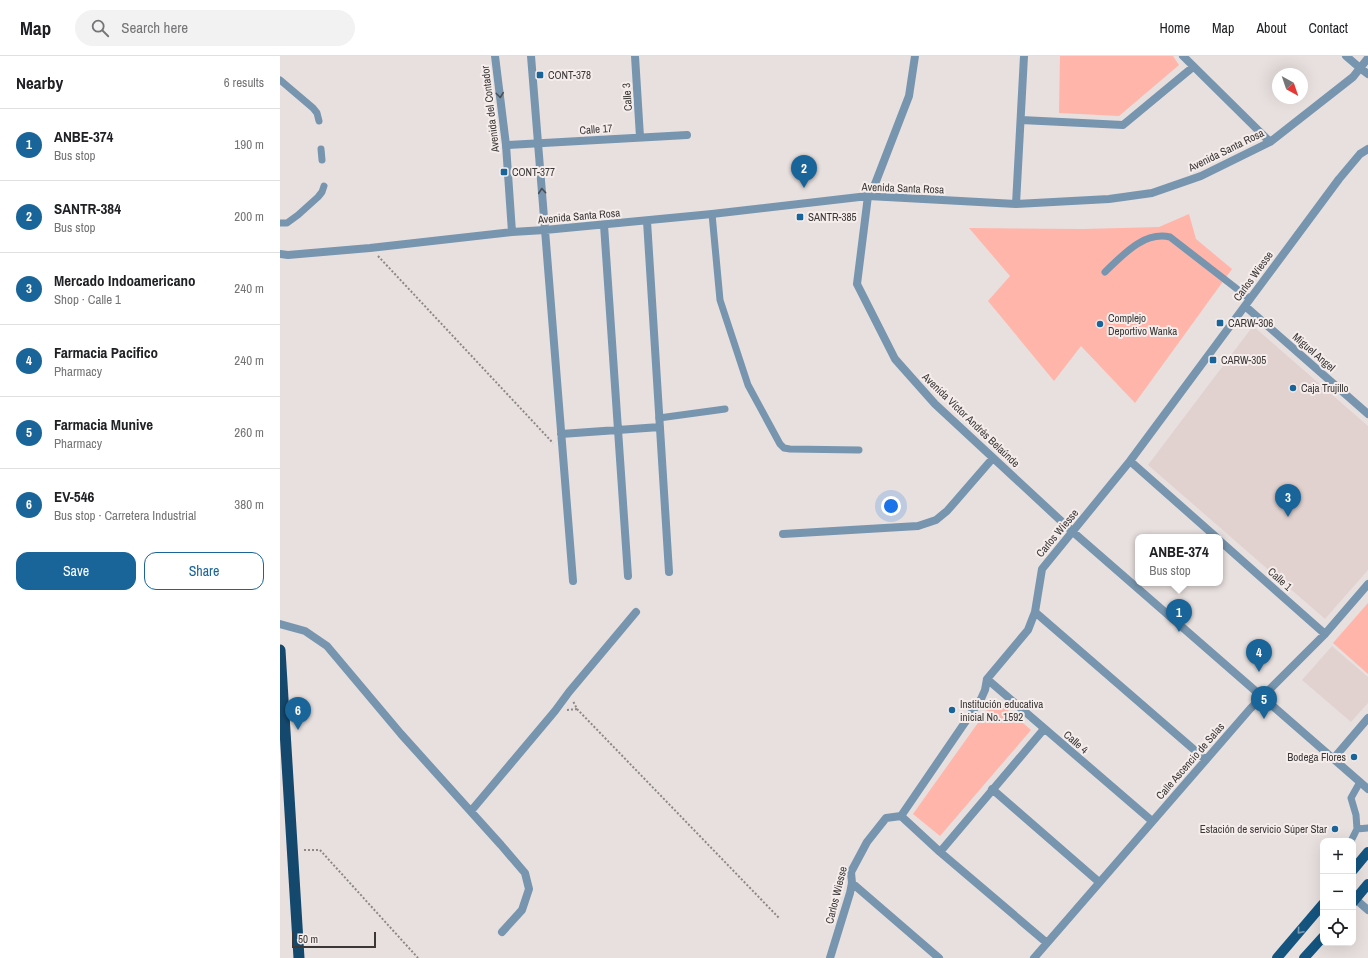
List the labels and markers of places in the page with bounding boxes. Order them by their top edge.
place label: CONT-378 [548,68,591,82]
marker: CONT-378 [535,70,545,80]
pin: 2 [791,155,817,188]
place label: CONT-377 [512,165,555,179]
marker: CONT-377 [499,167,509,177]
place label: SANTR-385 [808,210,857,224]
marker: SANTR-385 [795,212,805,222]
place label: Complejo Deportivo Wanka [1108,311,1177,338]
place label: CARW-306 [1228,316,1273,330]
marker: CARW-306 [1215,318,1225,328]
marker: Complejo Deportivo Wanka [1095,319,1105,329]
place label: CARW-305 [1221,353,1266,367]
marker: CARW-305 [1208,355,1218,365]
place label: Caja Trujillo [1301,381,1349,395]
marker: Caja Trujillo [1288,383,1298,393]
pin: 3 [1275,484,1301,517]
pin: 1 [1166,599,1192,632]
pin: 4 [1246,639,1272,672]
pin: 5 [1251,686,1277,719]
pin: 6 [285,697,311,730]
place label: Institución educativa inicial No. 1592 [960,697,1043,724]
marker: Institución educativa inicial No. 1592 [947,705,957,715]
place label: Bodega Flores [1287,750,1346,764]
marker: Bodega Flores [1349,752,1359,762]
place label: Estación de servicio Súper Star [1200,822,1327,836]
marker: Estación de servicio Súper Star [1330,824,1340,834]

